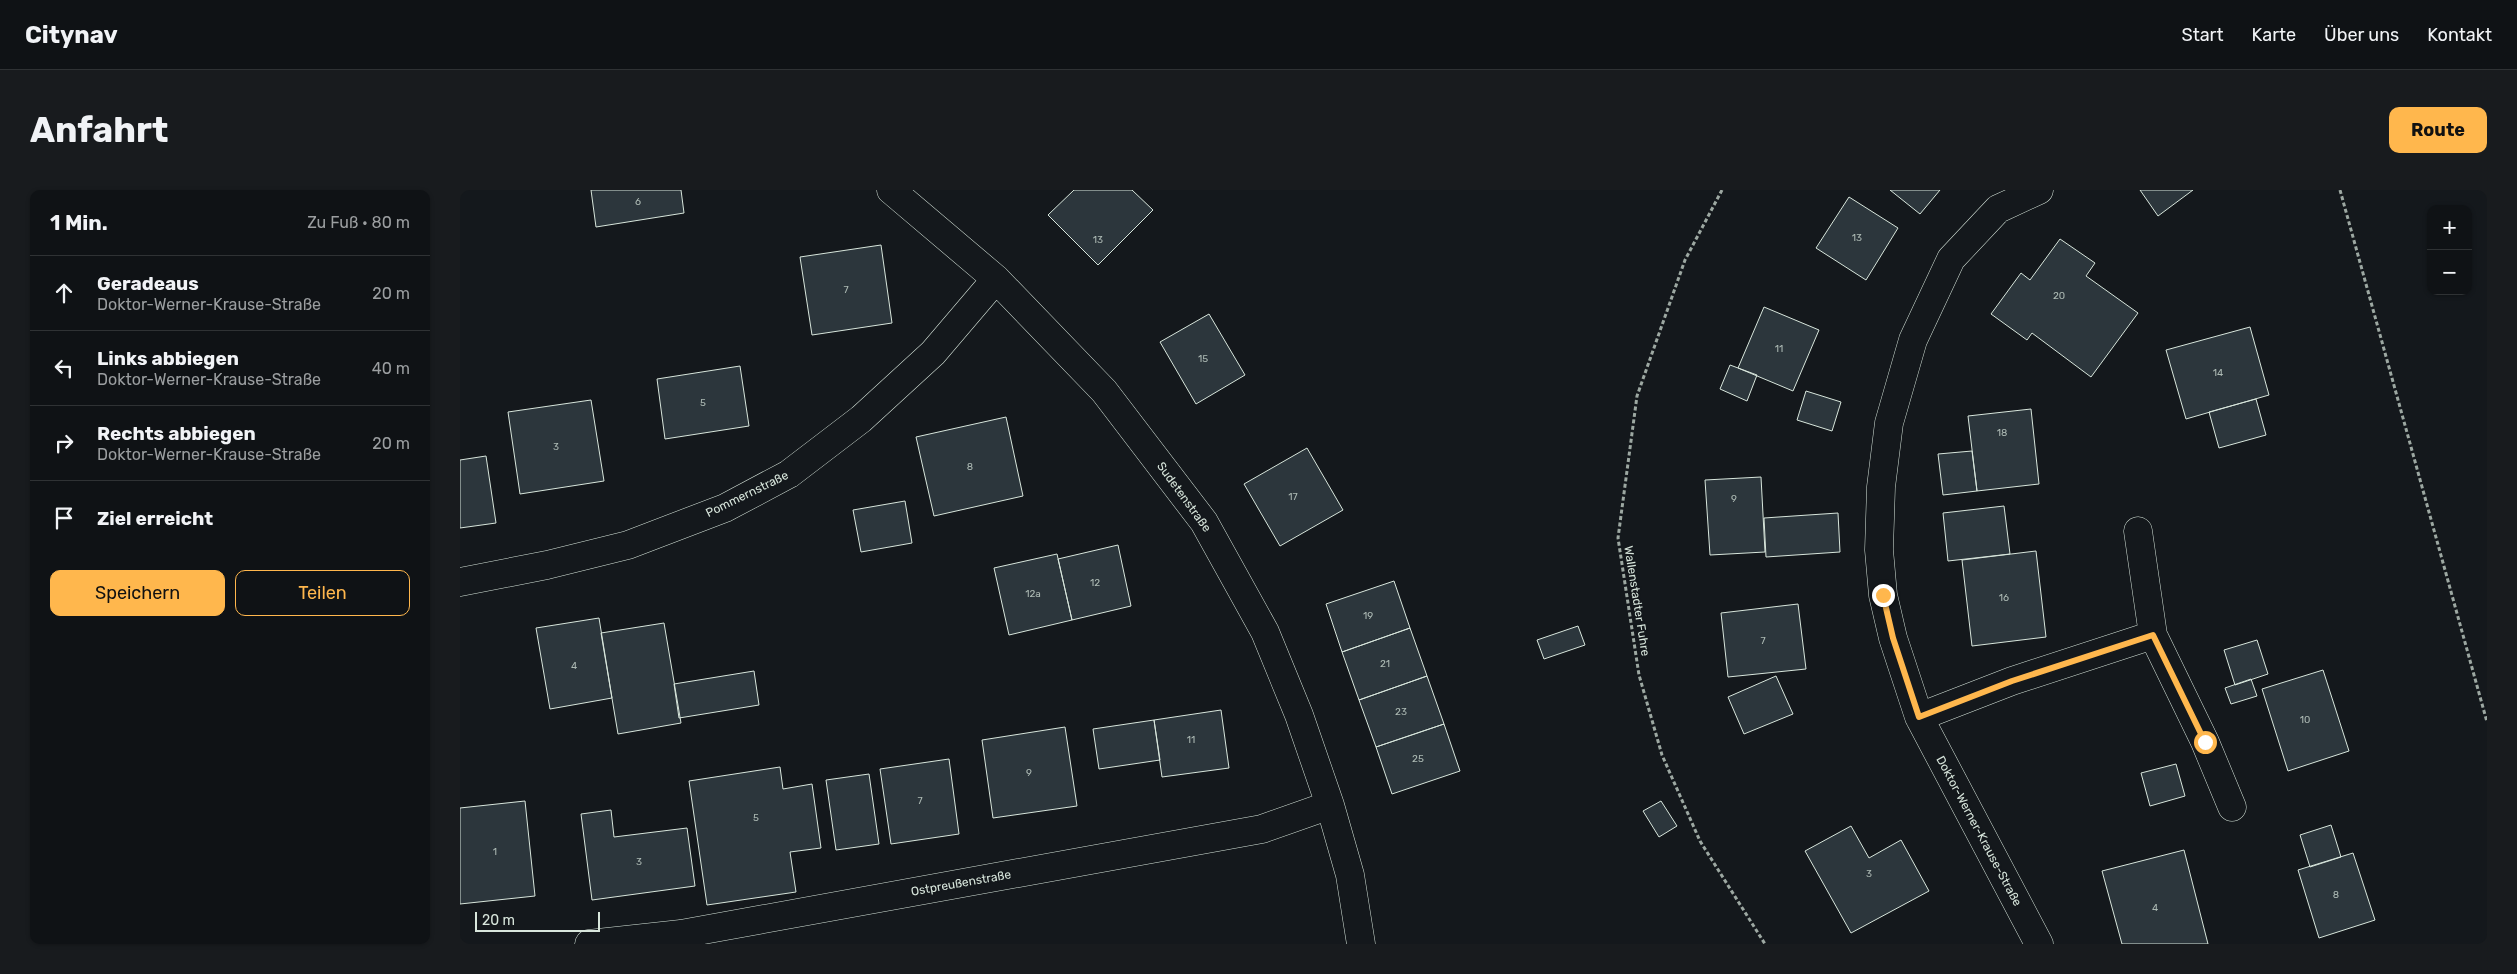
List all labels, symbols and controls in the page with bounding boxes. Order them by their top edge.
text: Citynav [25,21,118,49]
text: Start [2181,24,2224,46]
text: Karte [2252,24,2296,46]
text: Über uns [2324,24,2399,46]
text: Kontakt [2427,24,2492,46]
button: Route [2389,107,2487,153]
text: Anfahrt [30,109,168,151]
house number: 6 [635,196,641,208]
map controls [2427,205,2472,295]
button: + [2427,205,2472,250]
text: 1 Min. [50,210,108,235]
text: Zu Fuß · 80 m [307,213,410,232]
house number: 13 [1852,232,1862,244]
house number: 13 [1093,234,1103,246]
button: − [2427,250,2472,295]
text: Geradeaus [97,272,199,295]
icon: ahead [50,279,78,307]
text: 20 m [372,284,410,303]
house number: 7 [843,284,849,296]
house number: 20 [2053,290,2065,302]
text: Doktor-Werner-Krause-Straße [97,295,321,314]
house number: 11 [1775,343,1783,355]
text: Links abbiegen [97,347,239,370]
house number: 15 [1198,353,1208,365]
icon: left [50,354,78,382]
text: 40 m [372,359,410,378]
house number: 14 [2213,367,2223,379]
text: Doktor-Werner-Krause-Straße [97,370,321,389]
house number: 5 [700,397,706,409]
text: Rechts abbiegen [97,422,256,445]
house number: 18 [1997,427,2007,439]
icon: right [50,429,78,457]
text: 20 m [372,434,410,453]
house number: 3 [553,441,559,453]
text: Doktor-Werner-Krause-Straße [97,445,321,464]
street label: Sudetenstraße [1154,459,1214,535]
house number: 8 [967,461,973,473]
street label: Pommernstraße [703,468,791,520]
house number: 17 [1288,491,1298,503]
house number: 9 [1731,493,1737,505]
icon: arrive [50,504,78,532]
text: Ziel erreicht [97,507,213,530]
street label: Wallenstadter Fuhre [1621,545,1653,657]
button: Speichern [50,570,225,616]
button: Teilen [235,570,410,616]
house number: 12 [1090,577,1100,589]
route end [1872,584,1895,607]
house number: 12a [1025,588,1041,600]
house number: 16 [1999,592,2009,604]
house number: 19 [1363,610,1373,622]
house number: 7 [1760,635,1766,647]
house number: 21 [1380,658,1390,670]
house number: 4 [571,660,577,672]
house number: 23 [1395,706,1407,718]
house number: 10 [2300,714,2310,726]
route start [2194,731,2217,754]
house number: 11 [1187,734,1195,746]
house number: 25 [1412,753,1424,765]
street label: Doktor-Werner-Krause-Straße [1933,754,2025,909]
house number: 9 [1026,767,1032,779]
house number: 7 [917,795,923,807]
house number: 5 [753,812,759,824]
house number: 1 [493,846,497,858]
house number: 3 [636,856,642,868]
street label: Ostpreußenstraße [910,867,1012,899]
house number: 3 [1866,868,1872,880]
house number: 8 [2333,889,2339,901]
house number: 4 [2152,902,2158,914]
scale bar [475,909,600,932]
text: 20 m [482,912,515,929]

